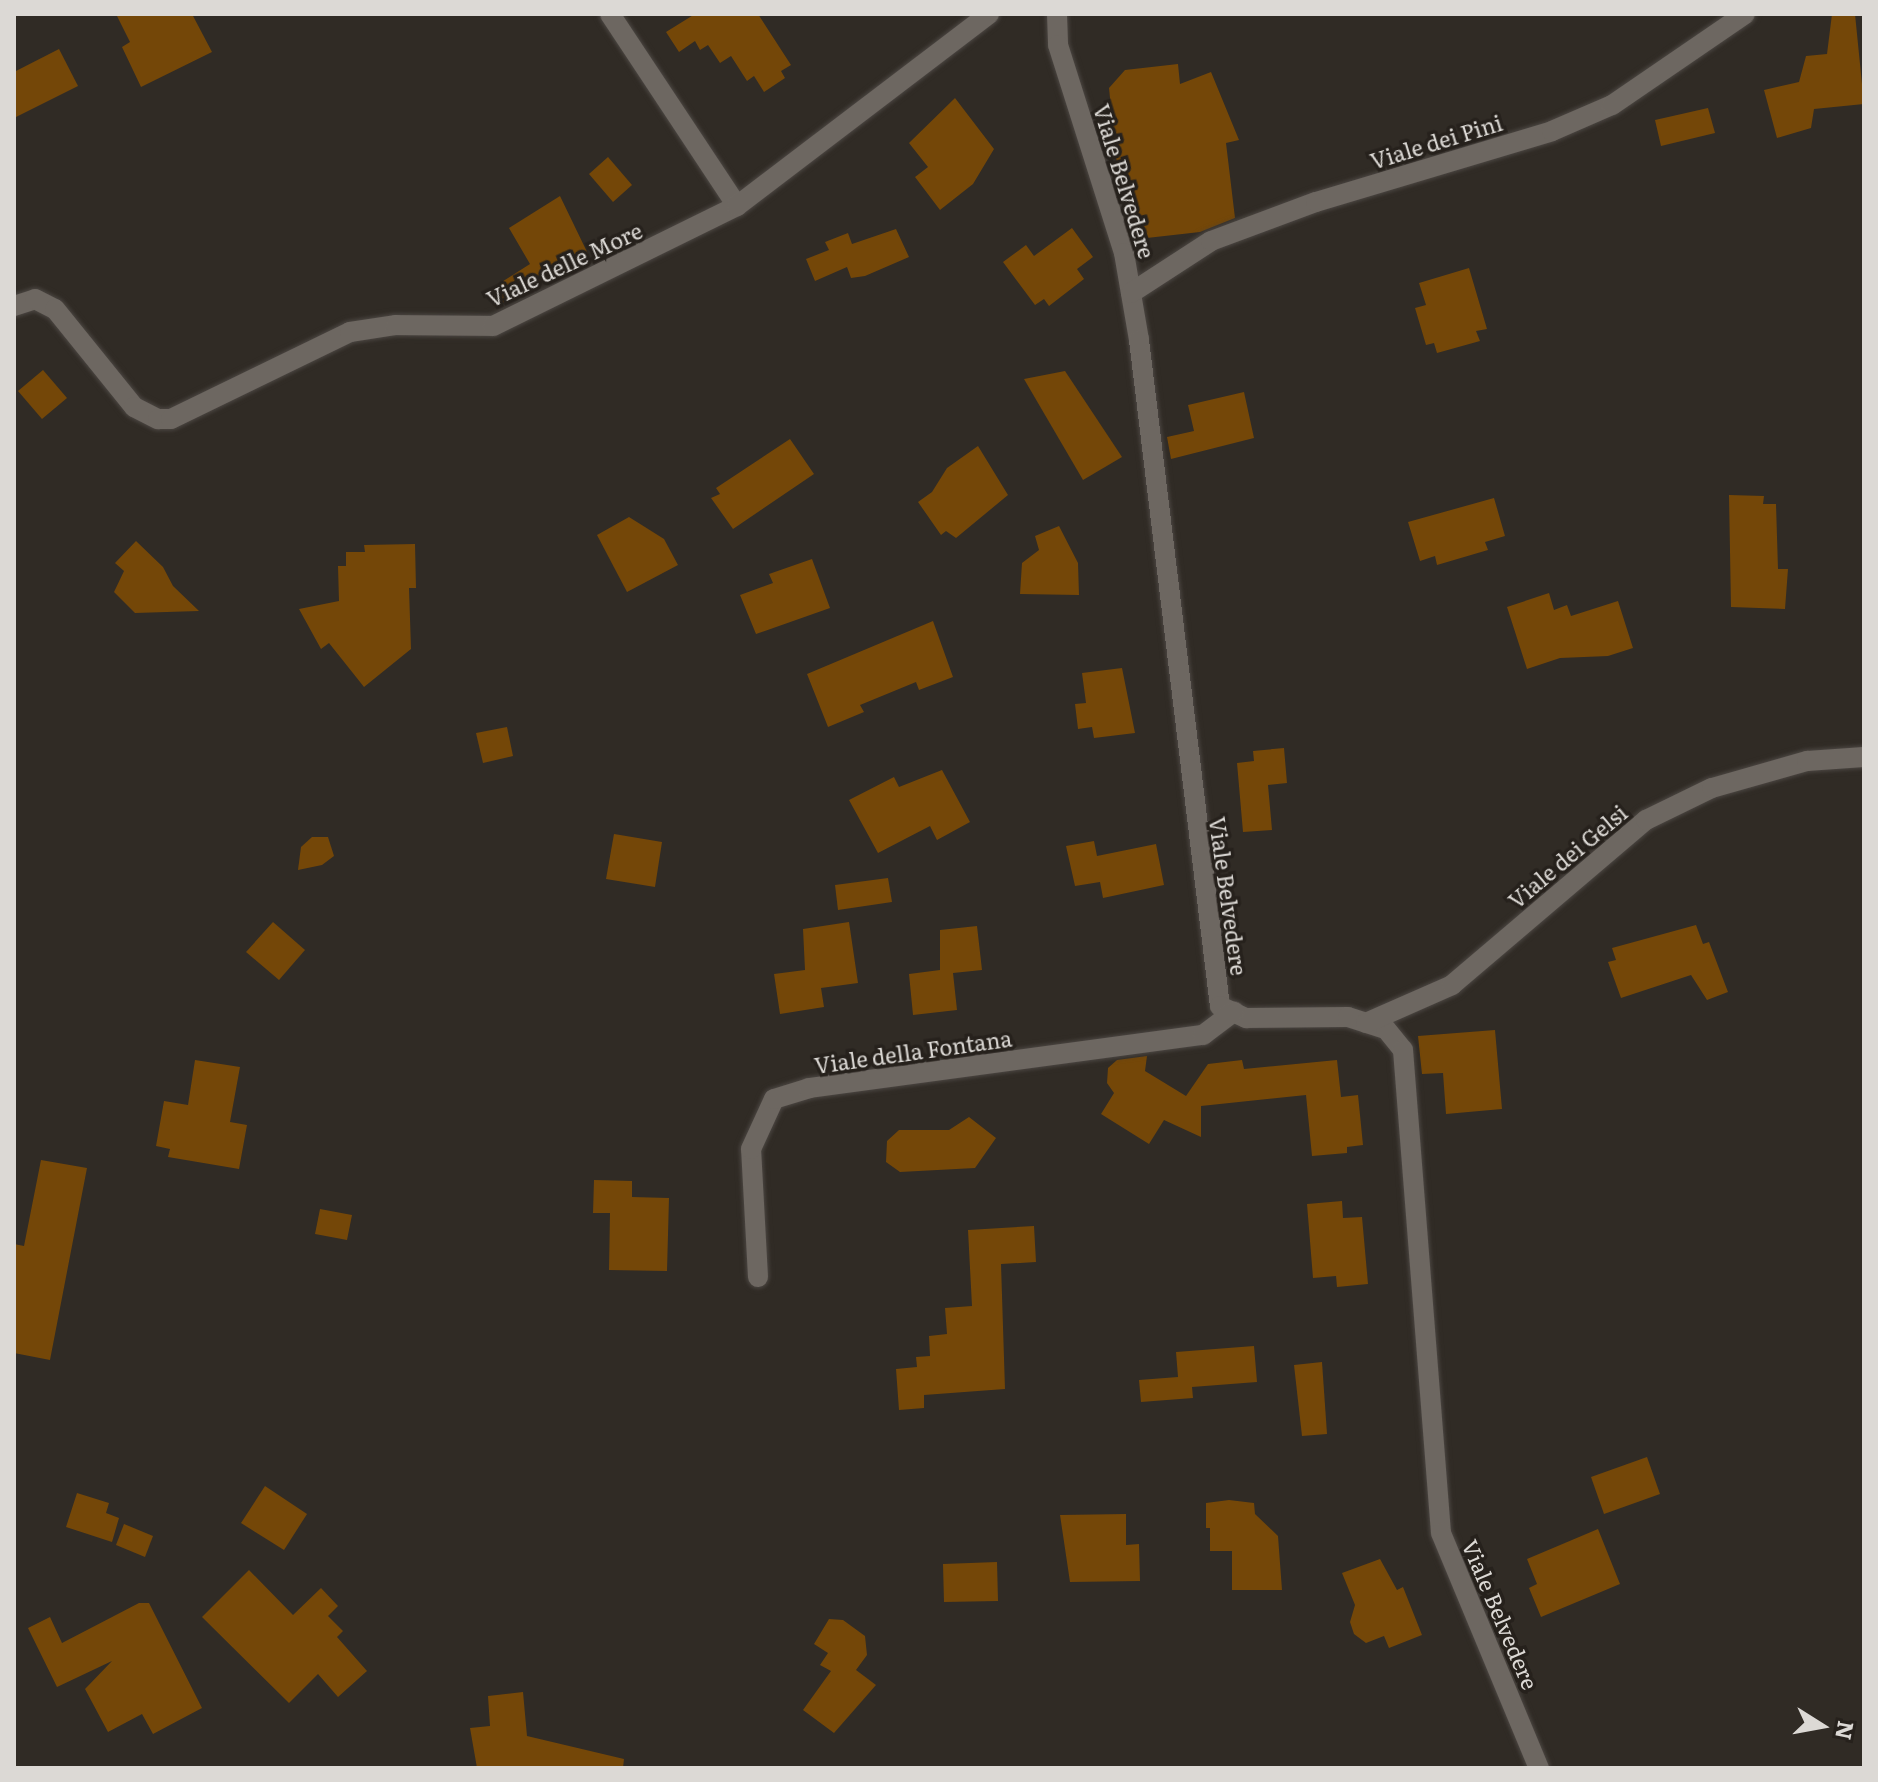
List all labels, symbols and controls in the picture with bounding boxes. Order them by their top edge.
street label: Viale Belvedere [1089,101,1161,261]
street label: Viale dei Pini [1367,108,1505,174]
street label: Viale delle More [482,216,646,312]
street label: Viale dei Gelsi [1502,799,1632,913]
street label: Viale Belvedere [1205,815,1253,977]
street label: Viale della Fontana [812,1024,1014,1078]
street label: Viale Belvedere [1458,1535,1544,1693]
north arrow [1782,1686,1862,1766]
text: N [1828,1718,1864,1743]

